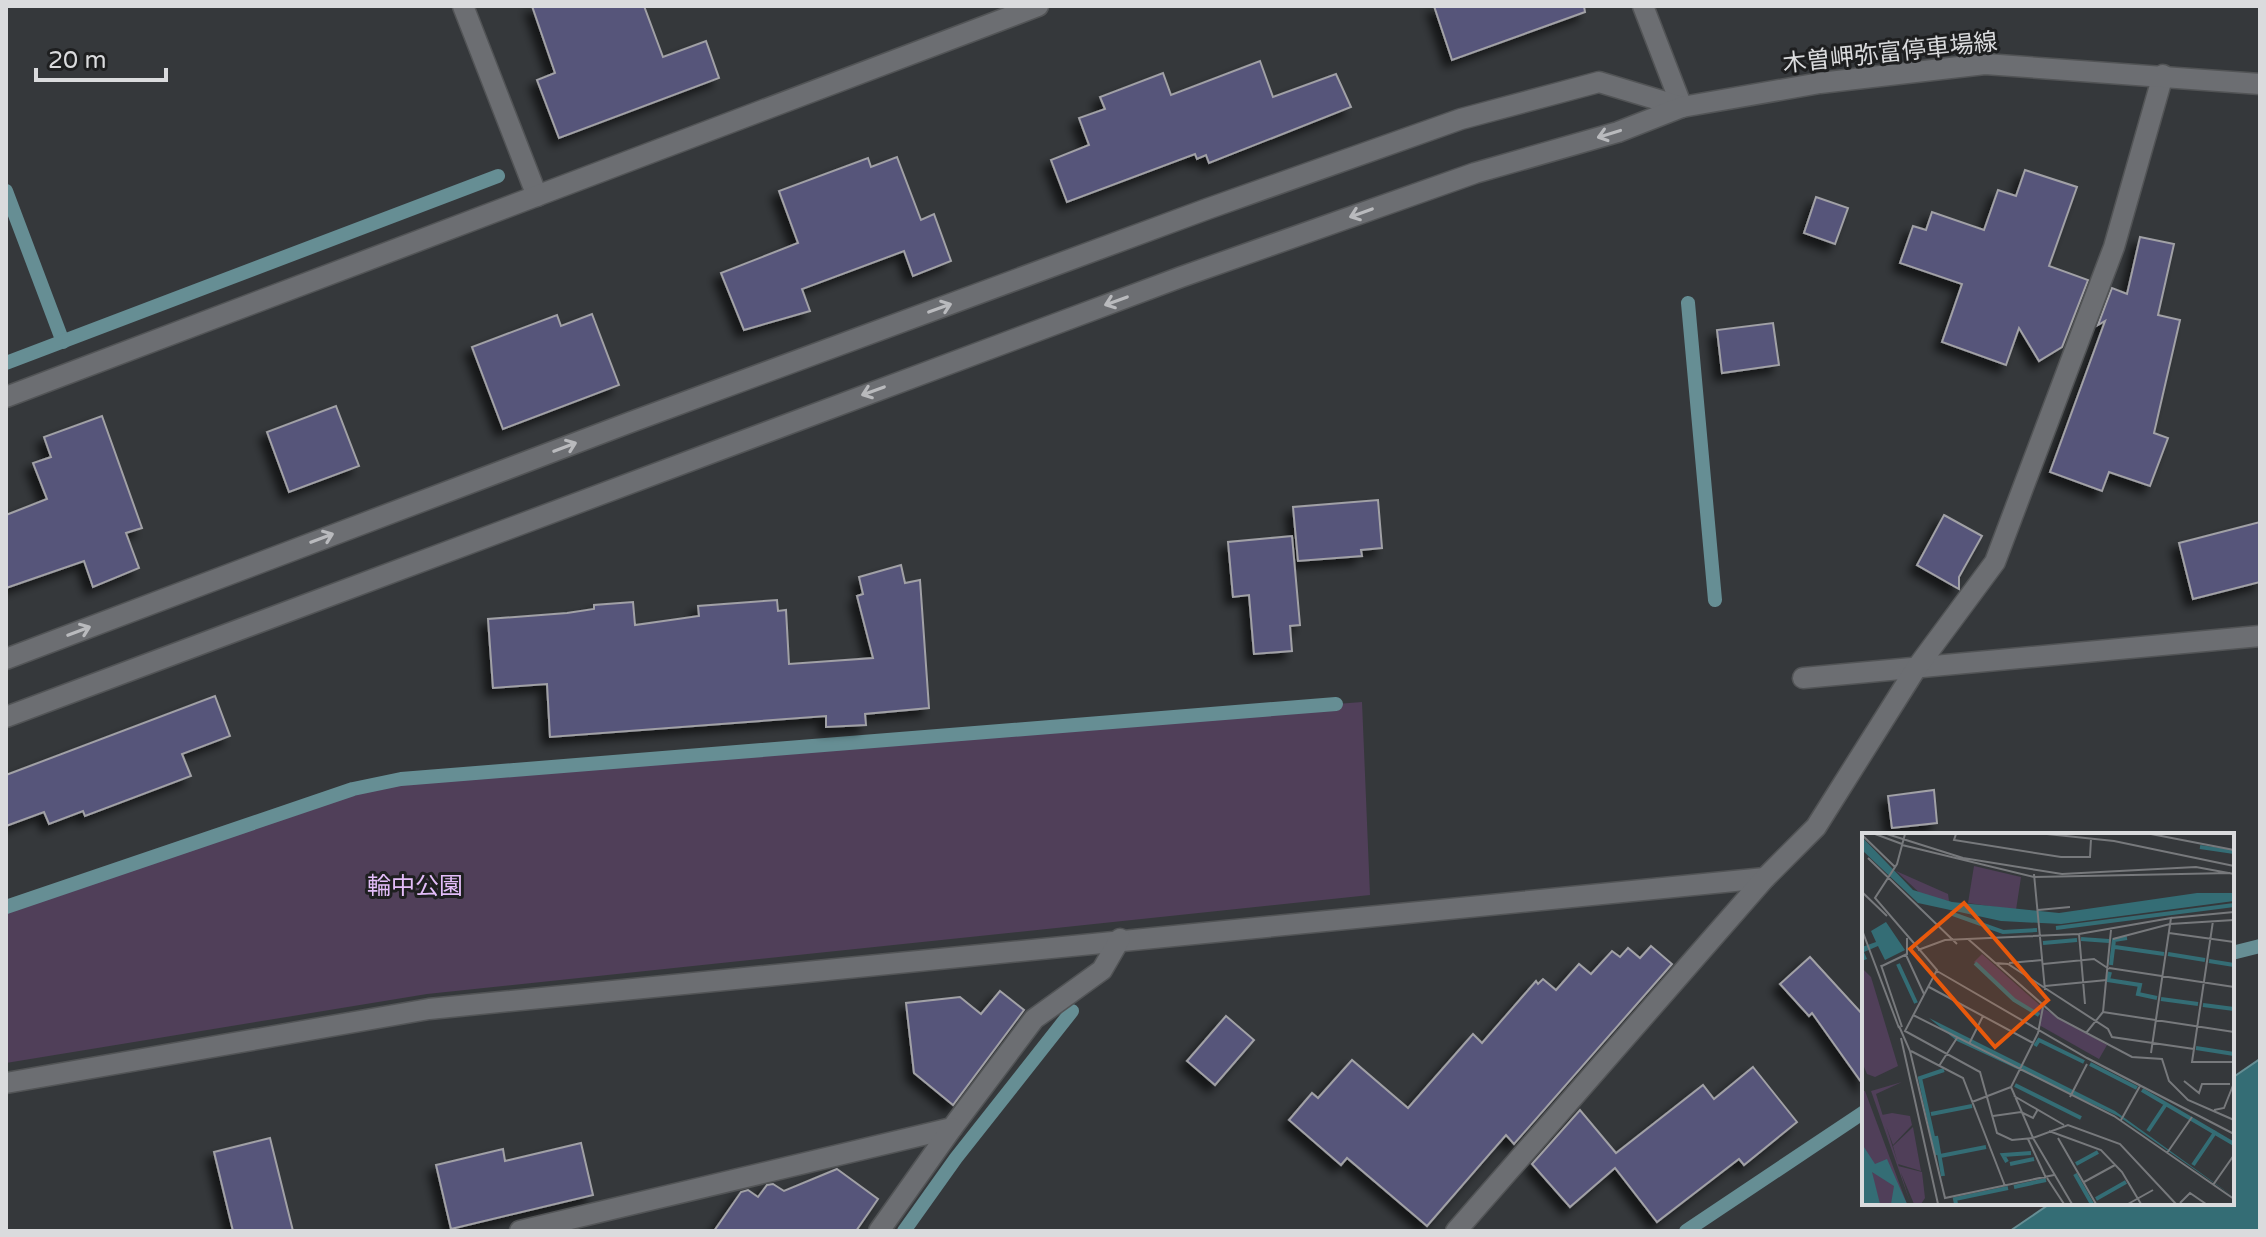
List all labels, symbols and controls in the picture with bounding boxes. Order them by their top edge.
street label: 木曽岬弥富停車場線 [1781,27,1999,79]
scale bar [36,32,166,82]
text: 20 m [48,46,106,75]
one-way arrow [1596,127,1622,142]
one-way arrow [1349,207,1374,221]
one-way arrow [1105,295,1129,309]
one-way arrow [927,300,952,314]
one-way arrow [860,385,885,400]
one-way arrow [552,439,577,453]
one-way arrow [309,530,334,544]
one-way arrow [66,623,91,637]
inset map [1862,833,2234,1205]
park label: 輪中公園 [367,872,463,901]

